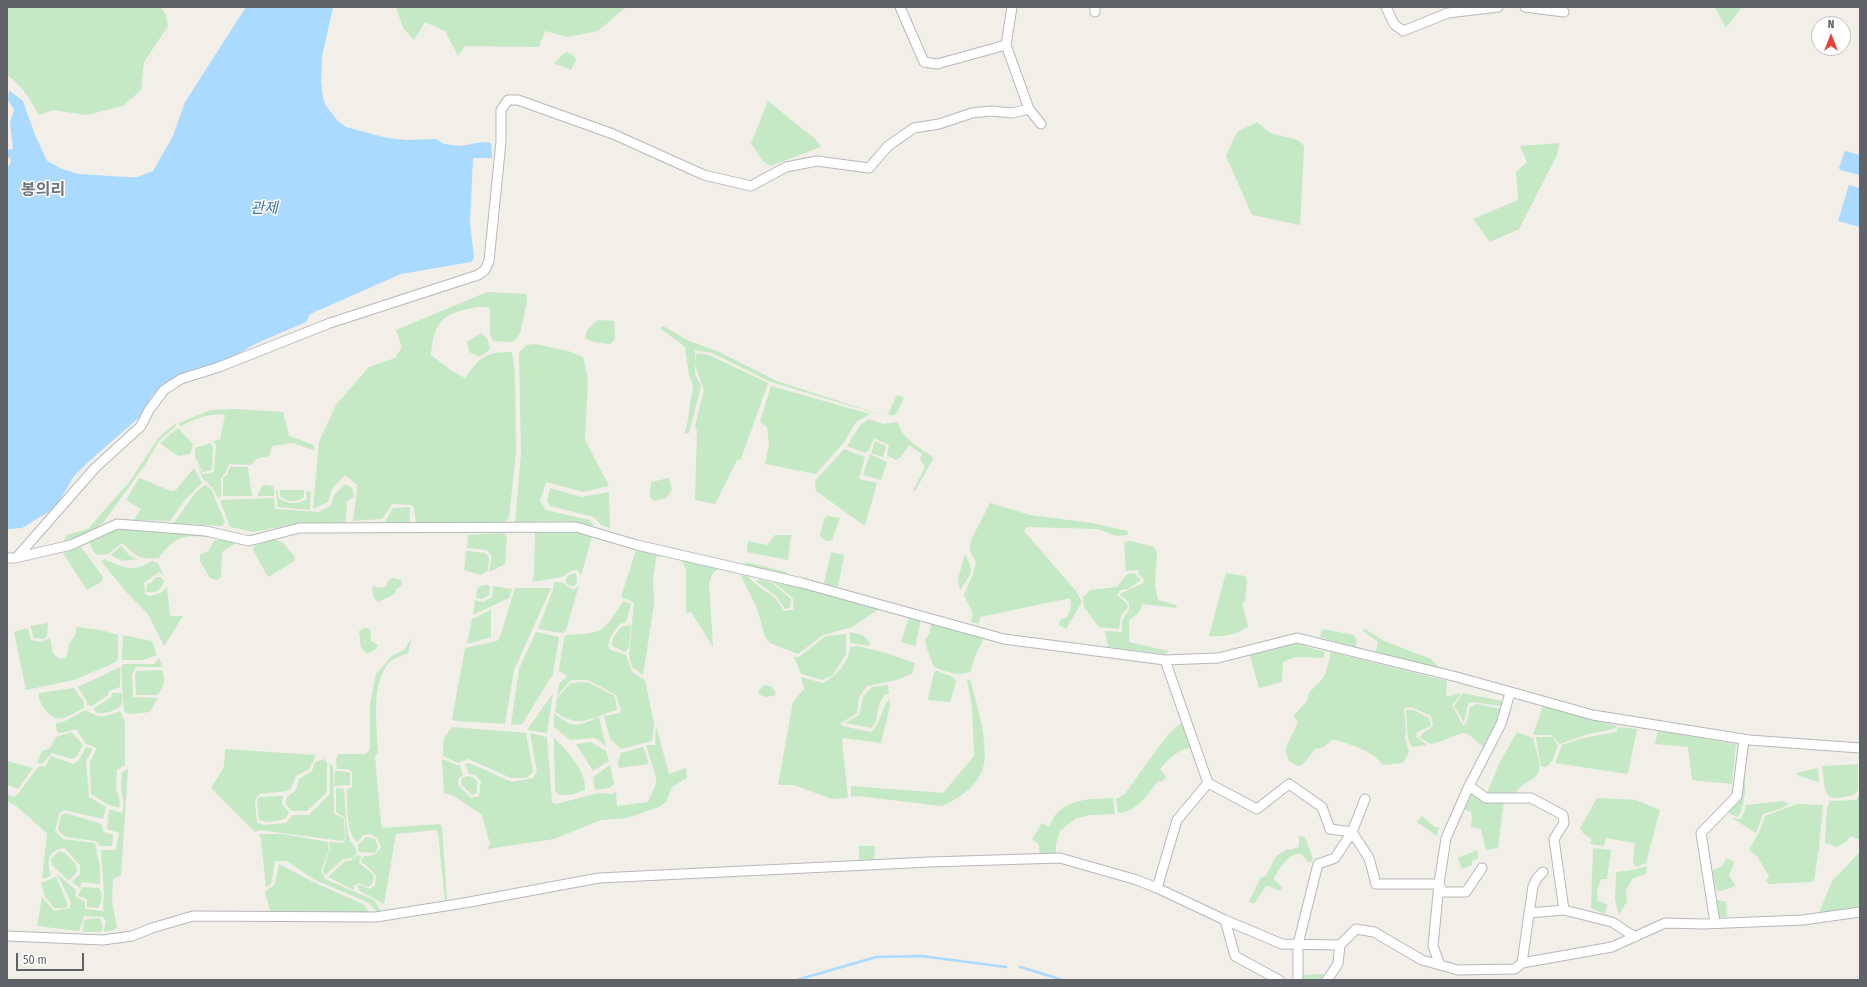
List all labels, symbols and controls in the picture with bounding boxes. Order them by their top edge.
north arrow [1811,16,1851,56]
text: N [1828,18,1834,31]
district label: 봉의리 [21,181,65,201]
water label: 관제 [250,200,278,218]
scale bar [18,945,86,971]
text: 50 m [23,953,47,967]

